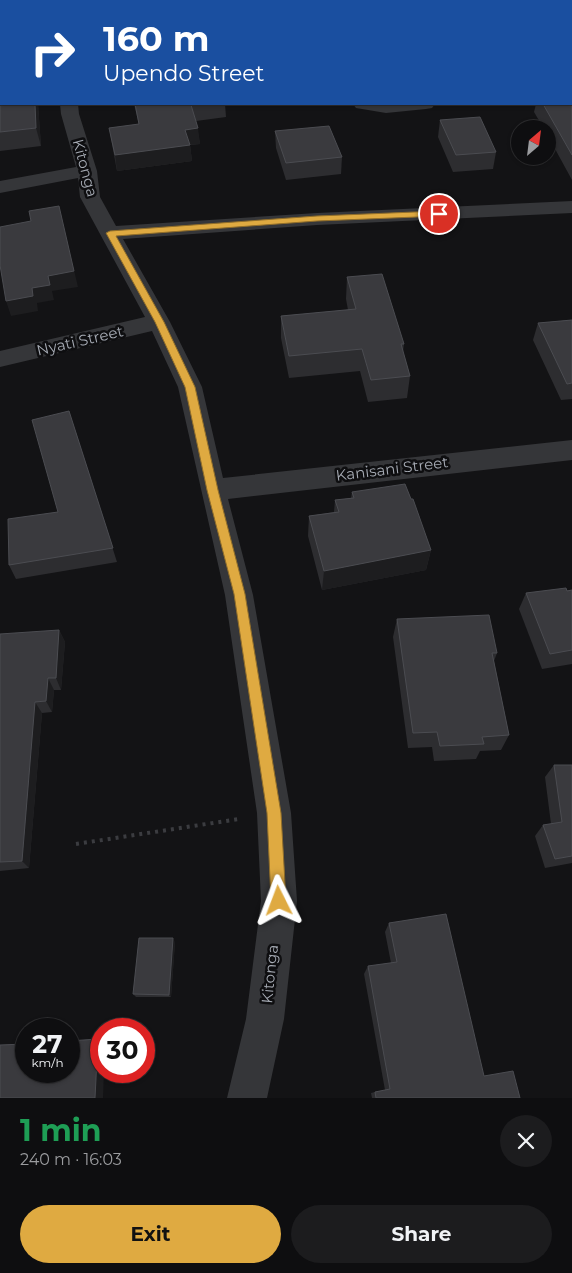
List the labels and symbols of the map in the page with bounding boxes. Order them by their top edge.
north arrow [511,120,556,165]
street label: Kitonga [69,137,102,199]
pin [418,193,460,235]
street label: Nyati Street [35,321,125,360]
street label: Kanisani Street [335,452,449,485]
position arrow [252,874,304,926]
street label: Kitonga [257,944,282,1004]
speed limit sign: 30 [90,1018,155,1083]

